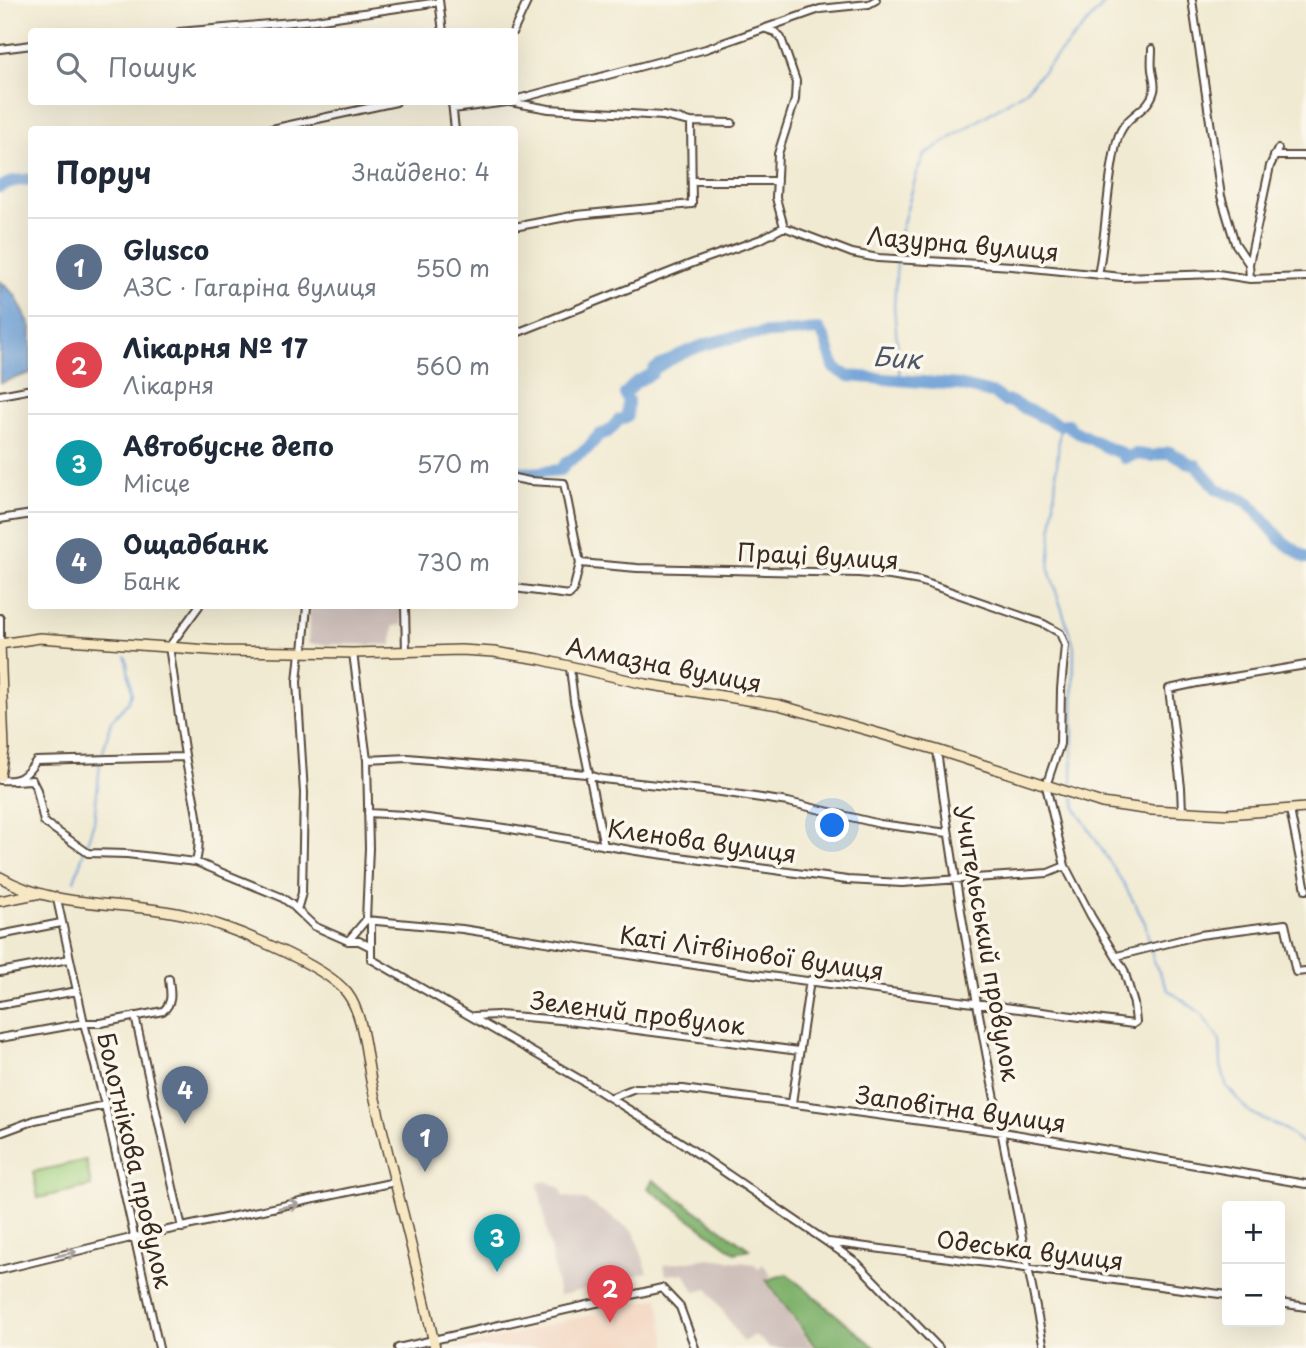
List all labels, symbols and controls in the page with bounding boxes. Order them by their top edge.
search box [28,28,518,105]
text: Пошук [108,47,196,86]
icon: search [52,48,90,86]
text: Поруч [56,149,151,194]
text: Знайдено: 4 [352,154,490,189]
street label: Лазурна вулиця [866,217,1060,269]
text: Glusco [123,230,209,269]
text: 1 [74,250,85,285]
text: 550 m [415,250,490,285]
text: АЗС · Гагаріна вулиця [123,269,377,304]
text: Лікарня № 17 [123,328,308,367]
water label: Бик [872,336,925,378]
text: 2 [71,348,87,383]
text: 560 m [415,348,490,383]
text: Лікарня [123,367,214,402]
text: Автобусне депо [123,426,334,465]
text: 3 [71,446,87,481]
text: 570 m [417,446,490,481]
text: Місце [123,465,190,500]
text: Ощадбанк [123,524,268,563]
street label: Праці вулиця [736,533,900,577]
text: 4 [71,544,87,579]
text: 730 m [417,544,490,579]
text: Банк [123,563,180,598]
street label: Алмазна вулиця [563,627,765,701]
street label: Учительський провулок [946,802,1030,1085]
your location [815,808,849,842]
street label: Кленова вулиця [605,809,799,871]
street label: Каті Літвінової вулиця [618,916,886,988]
street label: Зелений провулок [529,981,748,1043]
street label: Болотнікова провулок [89,1028,183,1292]
pin: 4 [162,1066,208,1124]
street label: Заповітна вулиця [854,1075,1068,1141]
pin: 1 [402,1114,448,1172]
one-way arrow [277,1198,300,1212]
map controls [1222,1201,1285,1327]
button: + [1222,1201,1285,1264]
pin: 3 [474,1214,520,1272]
street label: Одеська вулиця [935,1220,1125,1278]
one-way arrow [54,1247,77,1260]
button: − [1222,1264,1285,1327]
pin: 2 [587,1265,633,1323]

